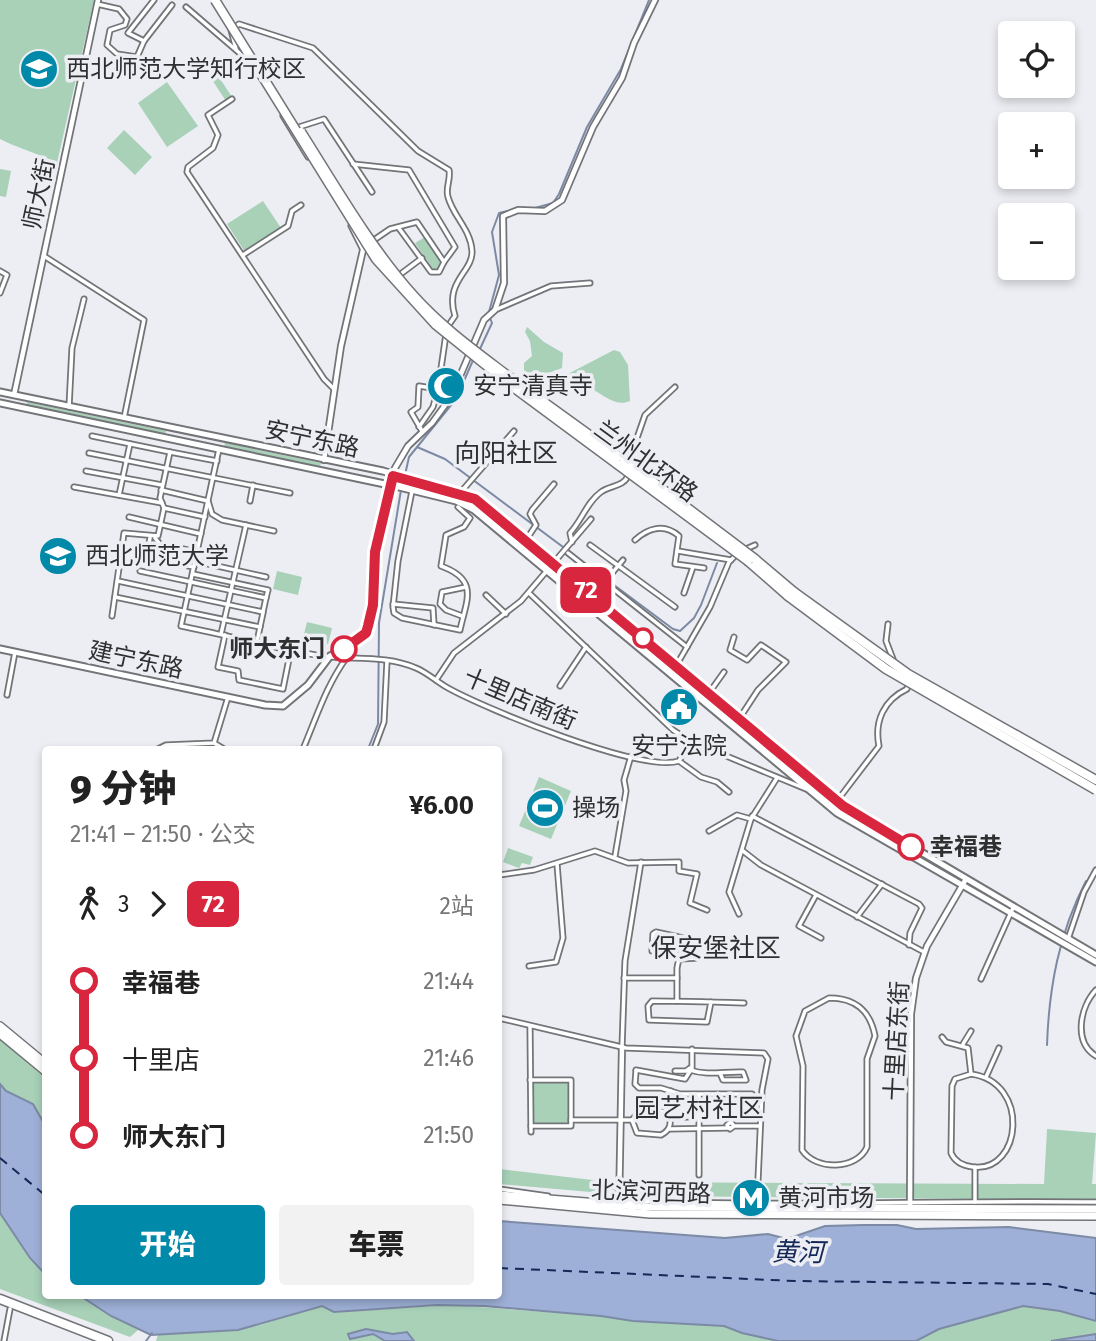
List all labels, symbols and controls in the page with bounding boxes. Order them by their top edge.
map controls [998,21,1075,280]
button: locate [998,21,1075,98]
school or university icon: 西北师范大学知行校区 [18,48,60,90]
place label: 西北师范大学知行校区 [66,55,306,83]
button: + [998,112,1075,189]
street label: 师大街 [18,156,60,232]
button: − [998,203,1075,280]
mosque icon: 安宁清真寺 [425,365,467,407]
place label: 安宁清真寺 [473,372,593,400]
street label: 兰州北环路 [589,414,703,508]
street label: 安宁东路 [262,415,362,463]
district label: 向阳社区 [454,438,558,469]
school or university icon: 西北师范大学 [37,535,79,577]
place label: 西北师范大学 [85,542,229,570]
line badge: 72 [554,567,618,613]
text: 72 [574,576,598,604]
unlabelled marker [633,628,653,648]
place label: 师大东门 [229,635,325,663]
street label: 建宁东路 [86,636,186,684]
marker: 师大东门 [331,636,357,662]
street label: 十里店南街 [459,663,581,735]
public building icon: 安宁法院 [658,686,700,728]
place label: 安宁法院 [631,732,727,760]
text: 9 分钟 [70,766,176,812]
sports icon: 操场 [524,787,566,829]
text: ¥6.00 [409,790,474,821]
place label: 操场 [572,794,620,822]
text: 21:41 – 21:50 · 公交 [70,820,256,848]
place label: 幸福巷 [930,833,1002,861]
marker: 幸福巷 [898,834,924,860]
icon: walk [70,885,108,923]
icon: forward [139,885,177,923]
text: 3 [118,890,129,918]
text: 72 [201,890,225,918]
text: 2站 [440,892,474,920]
district label: 保安堡社区 [651,933,781,964]
text: 21:44 [423,967,474,995]
text: 幸福巷 [122,968,200,999]
street label: 十里店东街 [880,980,914,1102]
text: 21:46 [423,1044,474,1072]
text: 十里店 [122,1045,200,1076]
district label: 园艺村社区 [634,1093,764,1124]
text: 21:50 [423,1121,474,1149]
text: 师大东门 [122,1122,226,1153]
street label: 北滨河西路 [591,1176,711,1208]
metro station icon: 黄河市场 [730,1177,772,1219]
place label: 黄河市场 [778,1184,874,1212]
button: 开始 [70,1205,265,1285]
button: 车票 [279,1205,474,1285]
water label: 黄河 [772,1237,829,1269]

